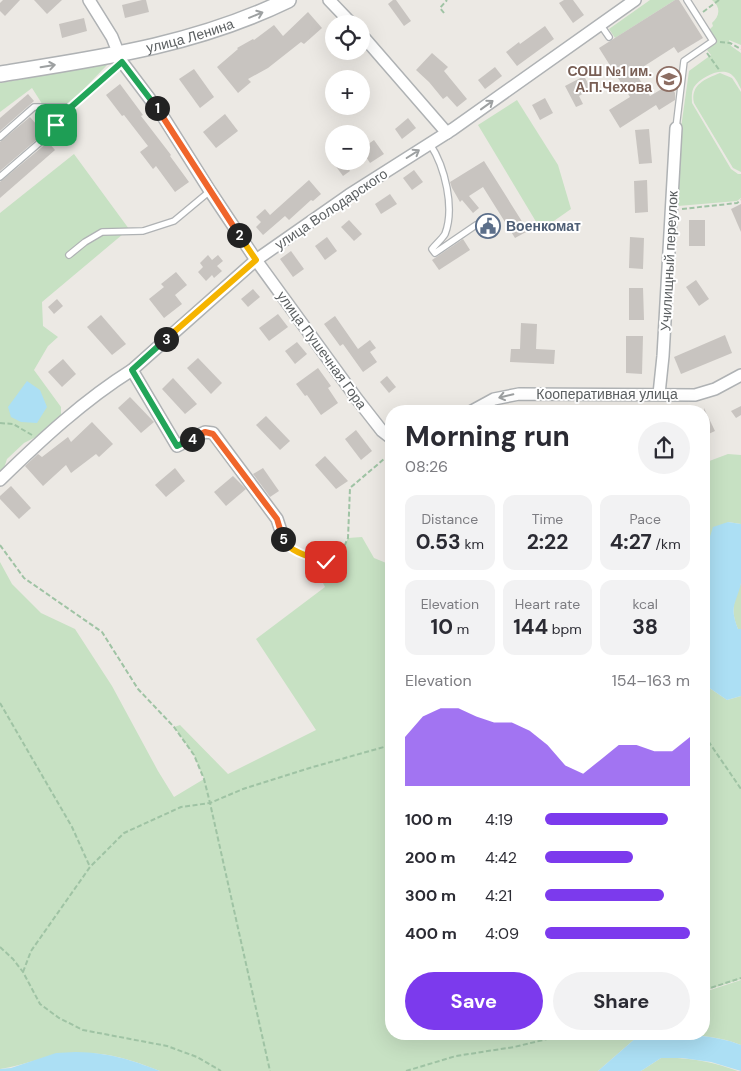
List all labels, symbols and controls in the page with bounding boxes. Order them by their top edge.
one-way arrow [248,9,263,19]
street label: улица Ленина [144,14,236,57]
map controls [325,15,370,170]
button: locate [325,15,370,60]
one-way arrow [40,61,56,71]
place label: СОШ №1 им. А.П.Чехова [568,62,652,96]
school or university icon: СОШ №1 им. А.П.Чехова [656,66,682,92]
button: + [325,70,370,115]
pin: 1 [144,96,170,120]
text: 1 [155,99,160,117]
one-way arrow [480,99,493,110]
pin [35,104,77,146]
icon: arrive [42,111,70,139]
button: − [325,125,370,170]
one-way arrow [405,149,419,159]
street label: улица Володарского [271,164,391,253]
street label: Училищный переулок [656,189,682,332]
public building icon: Военкомат [475,213,501,239]
place label: Военкомат [506,217,581,235]
pin: 2 [226,222,252,248]
text: 2 [235,226,244,244]
street label: улица Пушечная Гора [273,287,371,413]
pin: 3 [154,326,178,352]
text: 3 [162,330,171,348]
street label: Кооперативная улица [536,385,678,403]
one-way arrow [498,392,514,402]
text: Morning run [405,418,570,455]
button: share [638,422,690,474]
pin: 4 [180,426,204,452]
text: 4 [188,430,197,448]
text: 08:26 [405,456,448,477]
text: Distance [421,510,478,528]
text: Time [532,510,563,528]
text: Pace [629,510,661,528]
pin: 5 [270,526,296,552]
text: 0.53 [416,528,461,556]
text: 2:22 [527,528,568,556]
text: 4:27 [610,528,652,556]
text: 5 [279,530,288,548]
text: km [461,535,484,553]
text: /km [652,535,681,553]
pin [305,541,347,583]
icon: check [312,548,340,576]
text: Elevation [421,595,479,613]
text: Heart rate [515,595,580,613]
text: kcal [633,595,658,613]
text: 10 [431,613,453,641]
text: 144 [513,613,548,641]
text: 38 [632,613,658,641]
text: m [453,620,469,638]
text: bpm [548,620,582,638]
text: Elevation [405,670,472,691]
text: 154–163 m [612,670,690,691]
text: 100 m [405,809,452,830]
text: 4:19 [485,809,513,830]
text: 200 m [405,847,456,868]
text: 4:42 [485,847,517,868]
text: 300 m [405,885,456,906]
text: 4:21 [485,885,512,906]
text: 400 m [405,923,457,944]
text: 4:09 [485,923,519,944]
button: Save [405,972,543,1030]
button: Share [553,972,690,1030]

